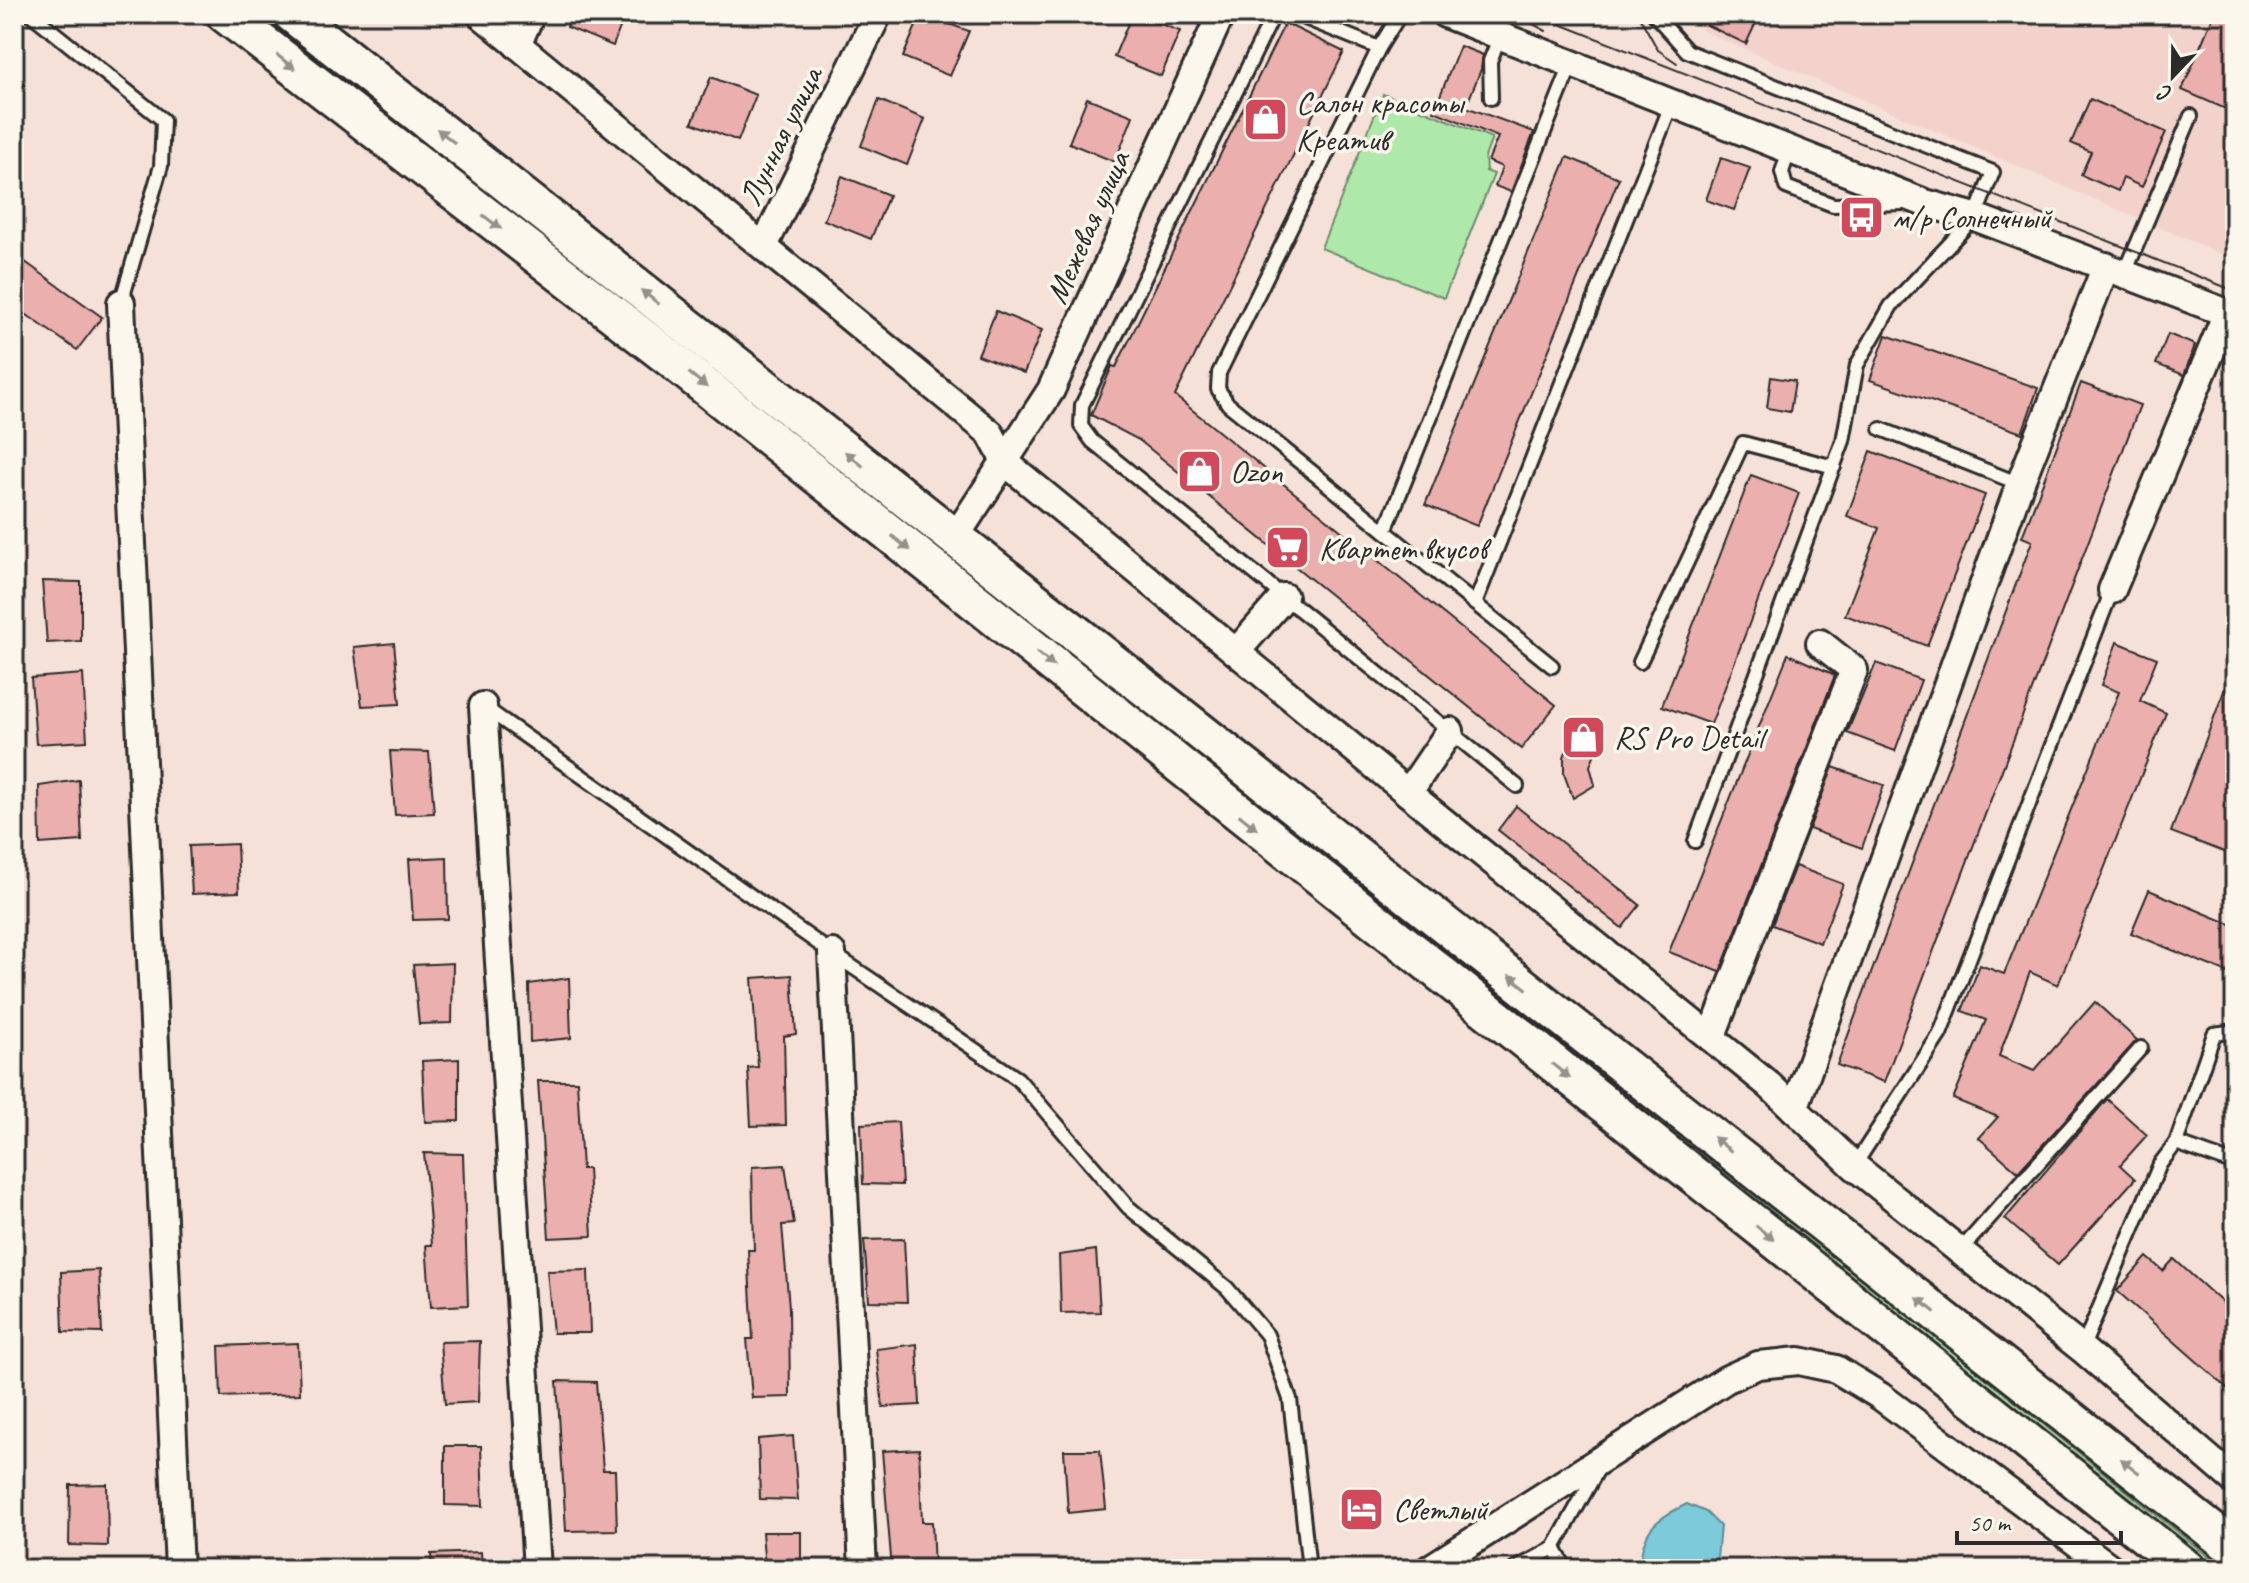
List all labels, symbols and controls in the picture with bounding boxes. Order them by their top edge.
north arrow [2133,36,2213,116]
one-way arrow [276,53,297,70]
street label: Лунная улица [729,58,833,212]
text: С [2153,77,2176,109]
place label: Салон красоты Креатив [1296,82,1466,160]
shop icon: Салон красоты Креатив [1241,96,1289,144]
one-way arrow [436,128,456,144]
street label: Межевая улица [1036,143,1140,310]
bus stop icon: м/р Солнечный [1837,193,1885,241]
place label: м/р Солнечный [1892,197,2053,238]
one-way arrow [482,213,502,229]
one-way arrow [640,289,660,306]
one-way arrow [688,372,708,388]
shop icon: Ozon [1175,447,1223,495]
one-way arrow [844,451,864,468]
place label: Ozon [1230,451,1283,492]
supermarket icon: Квартет вкусов [1264,524,1312,572]
place label: Квартет вкусов [1319,528,1492,569]
one-way arrow [891,534,911,551]
one-way arrow [1035,650,1055,667]
shop icon: RS Pro Detail [1559,713,1607,761]
place label: RS Pro Detail [1614,717,1769,758]
one-way arrow [1238,813,1258,829]
one-way arrow [1508,975,1528,991]
one-way arrow [1551,1062,1571,1078]
one-way arrow [1712,1136,1732,1152]
one-way arrow [1755,1224,1775,1240]
one-way arrow [1916,1297,1936,1314]
one-way arrow [2120,1458,2140,1475]
hotel icon: Светлый [1338,1485,1386,1533]
place label: Светлый [1393,1489,1489,1530]
scale bar [1957,1495,2121,1545]
text: 50 m [1969,1508,2012,1538]

